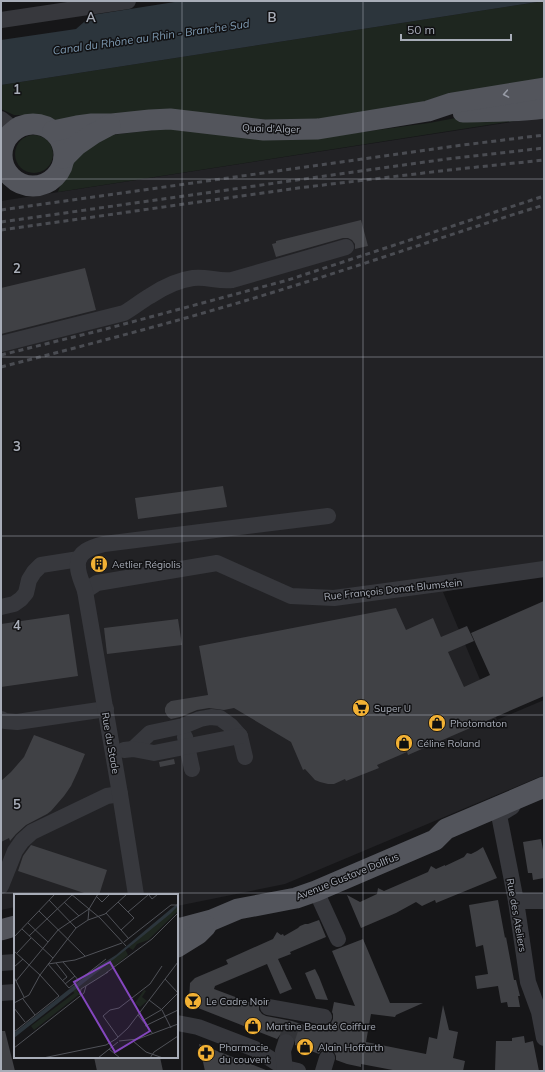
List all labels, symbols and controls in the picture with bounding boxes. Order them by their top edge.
text: A [86,9,96,25]
text: B [268,9,277,25]
water label: Canal du Rhône au Rhin - Branche Sud [52,16,251,58]
scale bar [401,16,511,42]
text: 50 m [407,22,435,37]
text: 1 [13,81,21,97]
one-way arrow [502,89,509,98]
street label: Quai d'Alger [242,121,300,136]
text: 2 [13,260,21,276]
text: 3 [13,438,21,454]
building icon: Aetlier Régiolis [89,554,109,574]
place label: Aetlier Régiolis [112,558,181,571]
street label: Rue François Donat Blumstein [323,576,463,603]
text: 4 [13,617,21,633]
supermarket icon: Super U [351,698,371,718]
place label: Super U [374,702,411,715]
street label: Rue du Stade [99,711,122,775]
shop icon: Photomaton [427,713,447,733]
place label: Photomaton [450,717,507,730]
shop icon: Céline Roland [394,733,414,753]
place label: Céline Roland [417,737,480,750]
text: 5 [13,796,21,812]
street label: Avenue Gustave Dollfus [294,850,401,903]
street label: Rue des Ateliers [504,877,529,953]
inset map [14,894,178,1058]
bar icon: Le Cadre Noir [183,991,203,1011]
place label: Le Cadre Noir [206,995,269,1008]
shop icon: Martine Beauté Coiffure [243,1016,263,1036]
place label: Martine Beauté Coiffure [266,1020,376,1033]
shop icon: Alain Hoffarth [295,1037,315,1057]
place label: Pharmacie du couvent [219,1041,270,1066]
place label: Alain Hoffarth [318,1041,384,1054]
pharmacy icon: Pharmacie du couvent [196,1043,216,1063]

